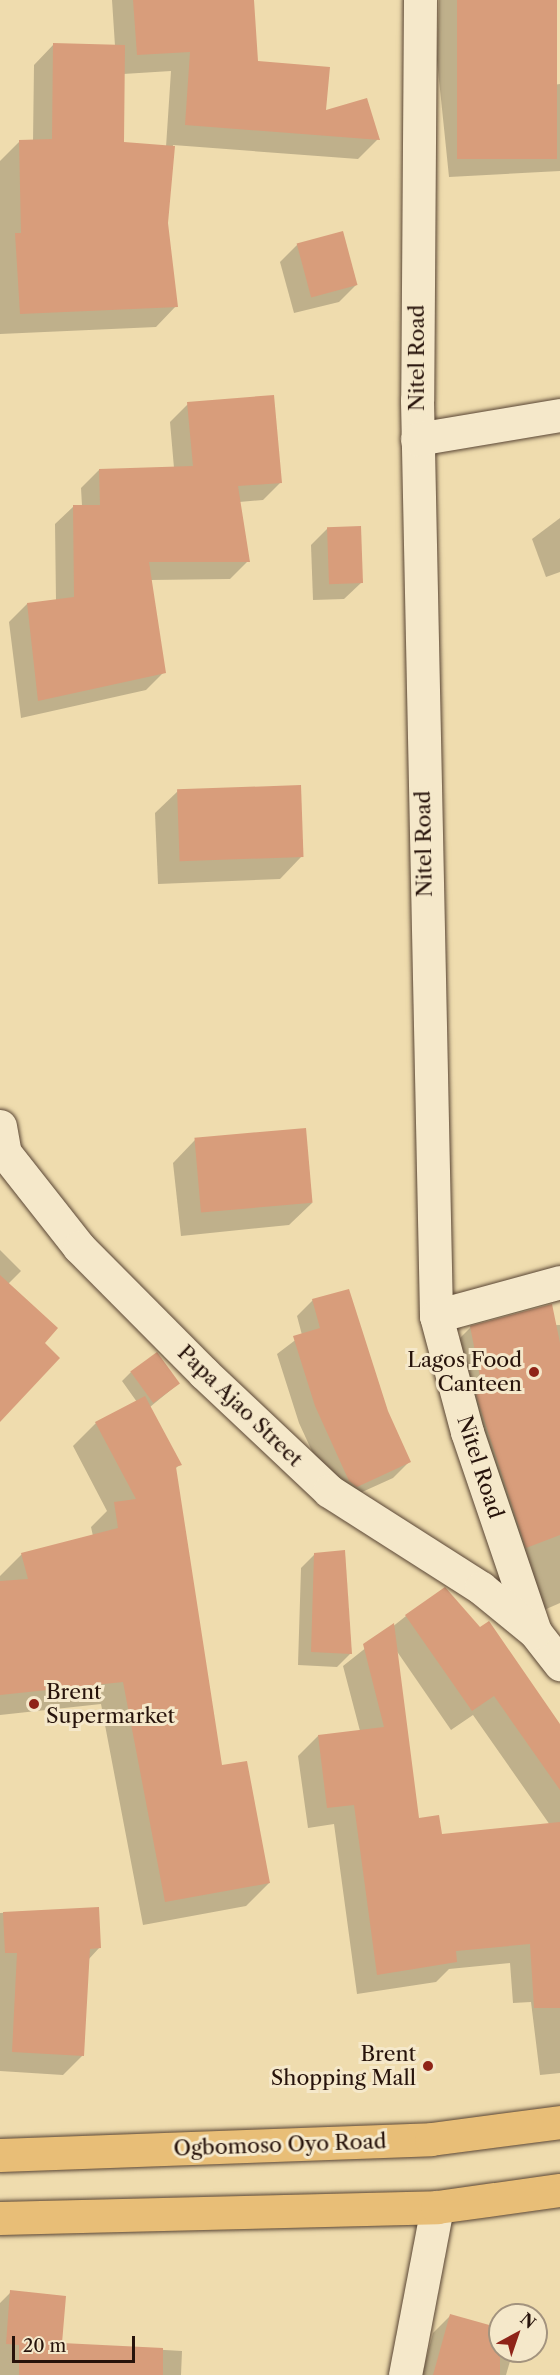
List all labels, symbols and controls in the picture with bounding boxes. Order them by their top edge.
street label: Nitel Road [404,305,430,411]
street label: Nitel Road [410,791,438,897]
street label: Papa Ajao Street [172,1340,308,1472]
place label: Lagos Food Canteen [407,1347,522,1397]
marker: Lagos Food Canteen [527,1365,541,1379]
street label: Nitel Road [452,1412,508,1522]
place label: Brent Supermarket [46,1679,175,1729]
marker: Brent Supermarket [27,1697,41,1711]
place label: Brent Shopping Mall [271,2041,416,2091]
marker: Brent Shopping Mall [421,2059,435,2073]
street label: Ogbomoso Oyo Road [173,2129,387,2161]
north arrow [488,2303,548,2363]
text: N [517,2309,540,2333]
scale bar [15,2324,138,2362]
text: 20 m [23,2335,66,2357]

